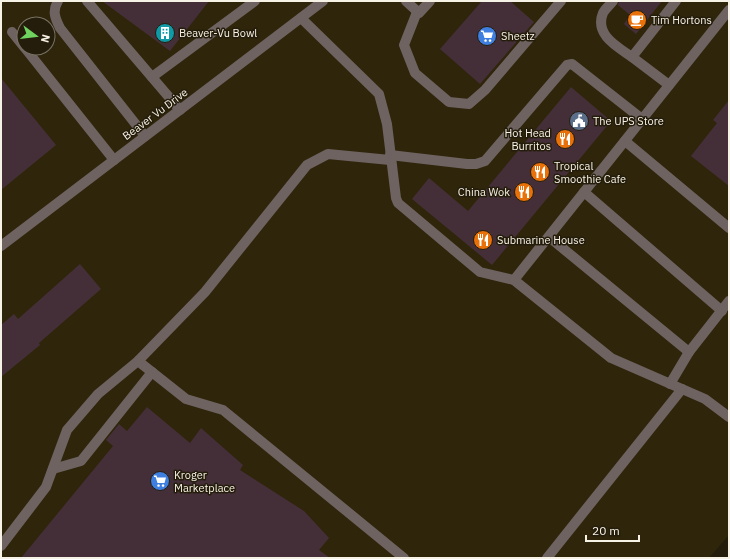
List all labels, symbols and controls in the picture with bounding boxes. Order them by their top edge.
cafe icon: Tim Hortons [626,9,648,31]
place label: Tim Hortons [651,13,712,27]
north arrow [16,16,56,56]
building icon: Beaver-Vu Bowl [154,22,176,44]
supermarket icon: Sheetz [476,25,498,47]
place label: Beaver-Vu Bowl [179,26,257,40]
place label: Sheetz [501,29,535,43]
text: N [38,33,53,44]
street label: Beaver Vu Drive [120,85,190,143]
public building icon: The UPS Store [568,110,590,132]
place label: The UPS Store [593,114,664,128]
place label: Hot Head Burritos [505,126,551,153]
restaurant icon: Hot Head Burritos [554,128,576,150]
place label: Tropical Smoothie Cafe [554,159,626,186]
restaurant icon: Tropical Smoothie Cafe [529,161,551,183]
restaurant icon: China Wok [513,181,535,203]
place label: China Wok [458,185,510,199]
restaurant icon: Submarine House [472,229,494,251]
place label: Submarine House [497,233,585,247]
place label: Kroger Marketplace [174,468,235,495]
supermarket icon: Kroger Marketplace [149,470,171,492]
scale bar [586,517,639,543]
text: 20 m [592,523,620,538]

